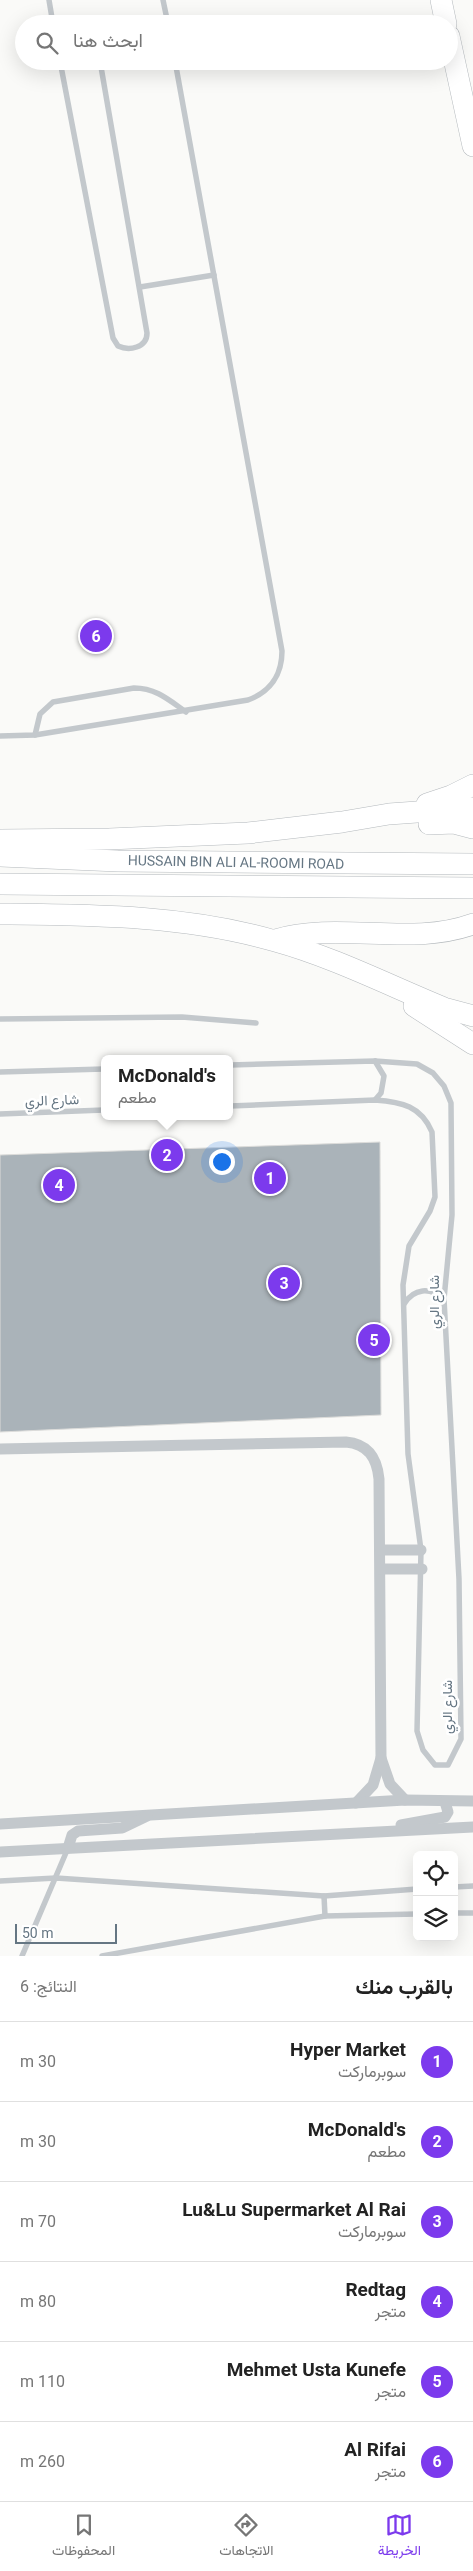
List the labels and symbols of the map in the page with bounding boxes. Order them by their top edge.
pin: 6 [80,617,112,655]
street label: HUSSAIN BIN ALI AL-ROOMI ROAD [128,852,344,872]
street label: شارع الري [25,1091,80,1113]
pin: 2 [151,1136,183,1174]
your location [209,1149,235,1175]
pin: 1 [254,1159,286,1197]
pin: 4 [43,1166,75,1204]
pin: 3 [268,1264,300,1302]
street label: شارع الري [426,1275,446,1329]
pin: 5 [358,1321,390,1359]
street label: شارع الري [439,1680,459,1734]
scale bar [15,1921,118,1944]

